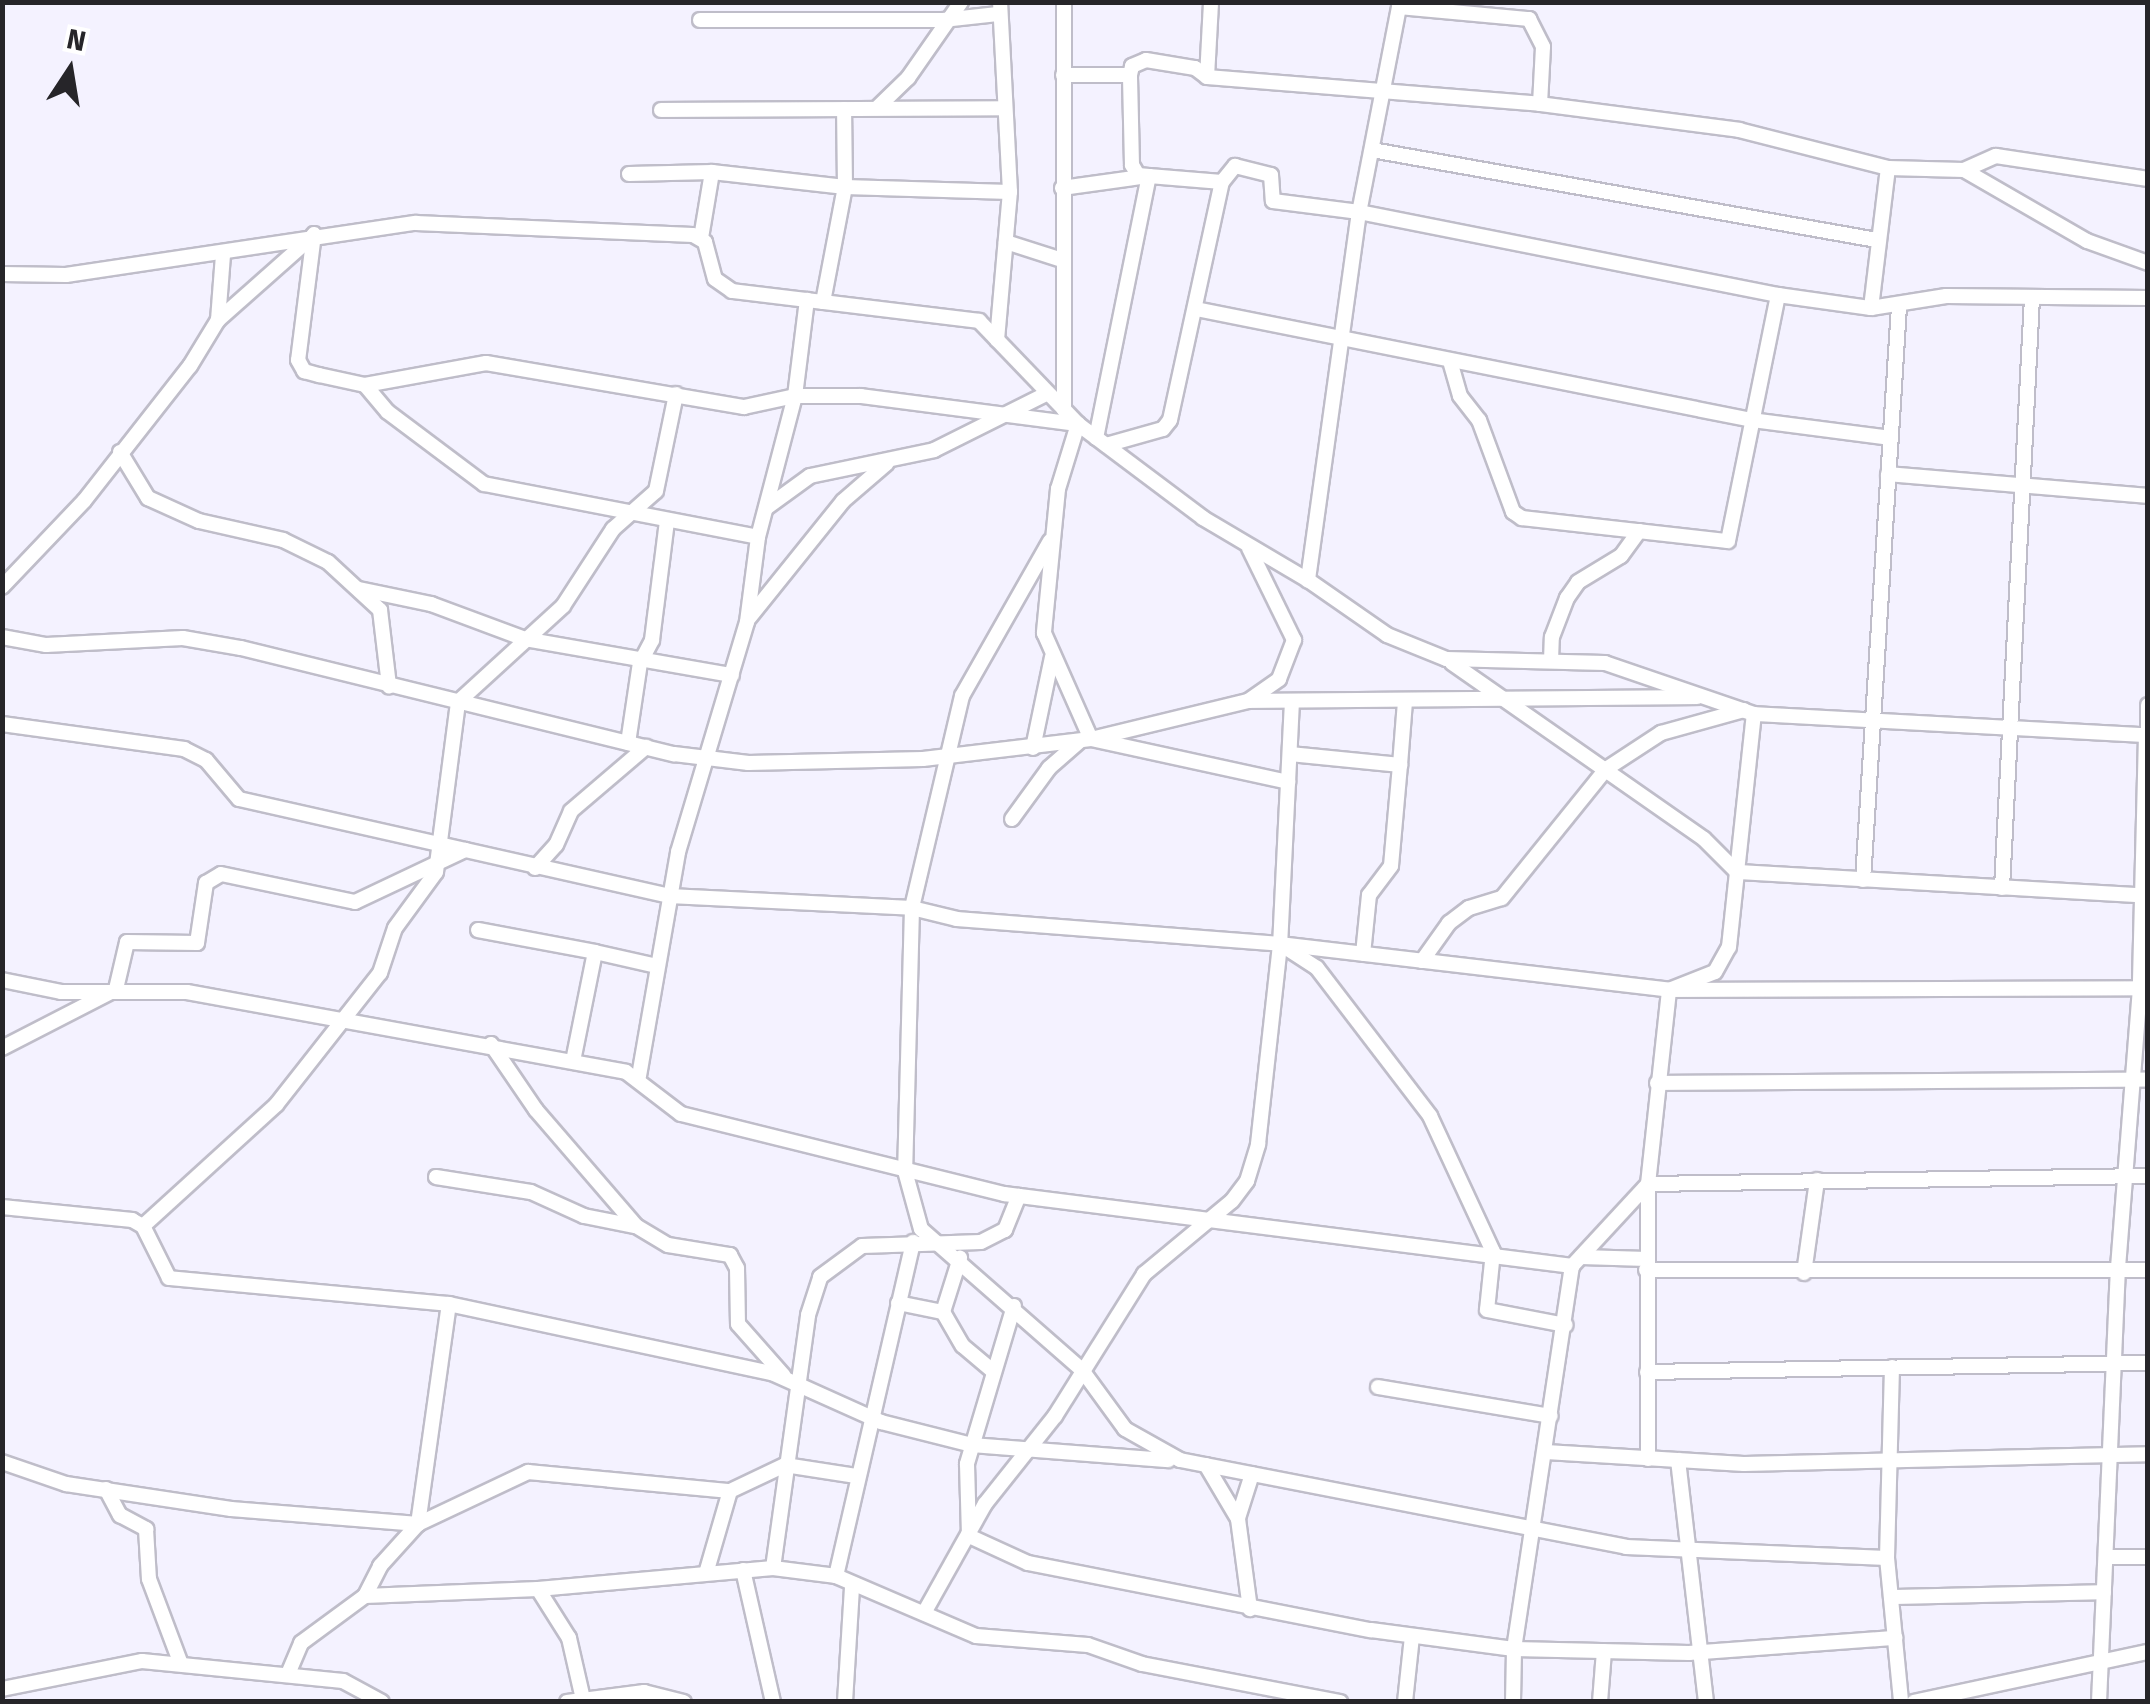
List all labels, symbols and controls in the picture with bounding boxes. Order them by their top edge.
north arrow [20,20,120,120]
text: N [64,22,89,58]

